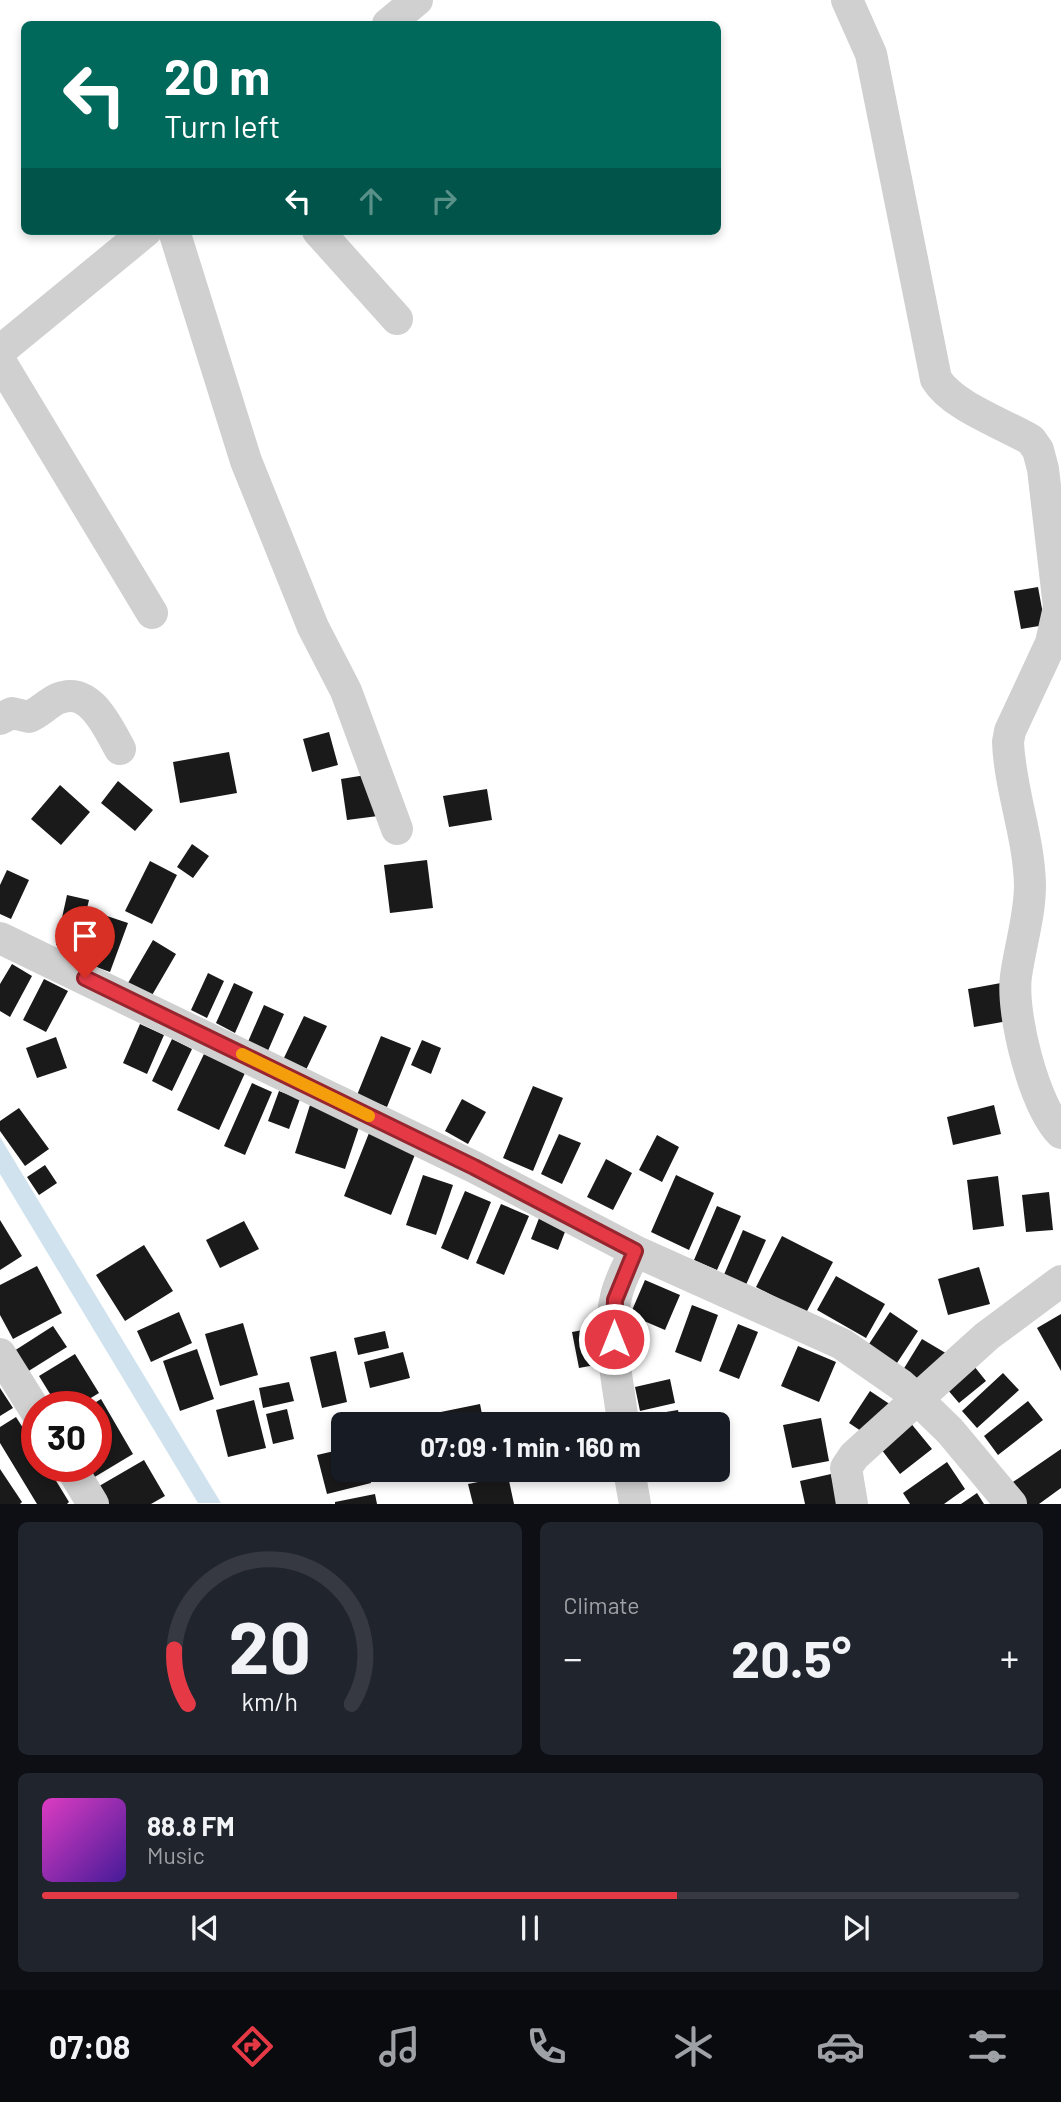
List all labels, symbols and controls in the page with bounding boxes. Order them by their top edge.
text: 20 m [164,46,270,105]
icon: left [49,49,140,140]
text: Turn left [164,106,281,144]
icon: left [279,182,317,220]
icon: ahead [352,182,390,220]
icon: right [425,182,463,220]
pin [55,906,115,978]
icon: arrive [66,917,104,955]
position arrow [577,1302,651,1376]
speed limit sign: 30 [21,1391,112,1482]
text: 07:09 · 1 min · 160 m [420,1431,641,1462]
text: Climate [564,1591,640,1619]
text: 20 [229,1602,311,1690]
text: 20.5° [731,1626,851,1688]
text: − [564,1634,583,1680]
text: + [1000,1634,1019,1680]
text: km/h [241,1686,298,1716]
text: 88.8 FM [147,1810,235,1841]
text: Music [147,1841,205,1869]
icon: previous [186,1909,224,1947]
icon: pause [511,1909,549,1947]
icon: next [837,1909,875,1947]
icon: directions [228,2022,277,2071]
icon: music [375,2022,424,2071]
icon: phone [522,2022,571,2071]
icon: climate [669,2022,718,2071]
icon: car [816,2022,865,2071]
icon: filters [963,2022,1012,2071]
text: 07:08 [49,2027,130,2065]

